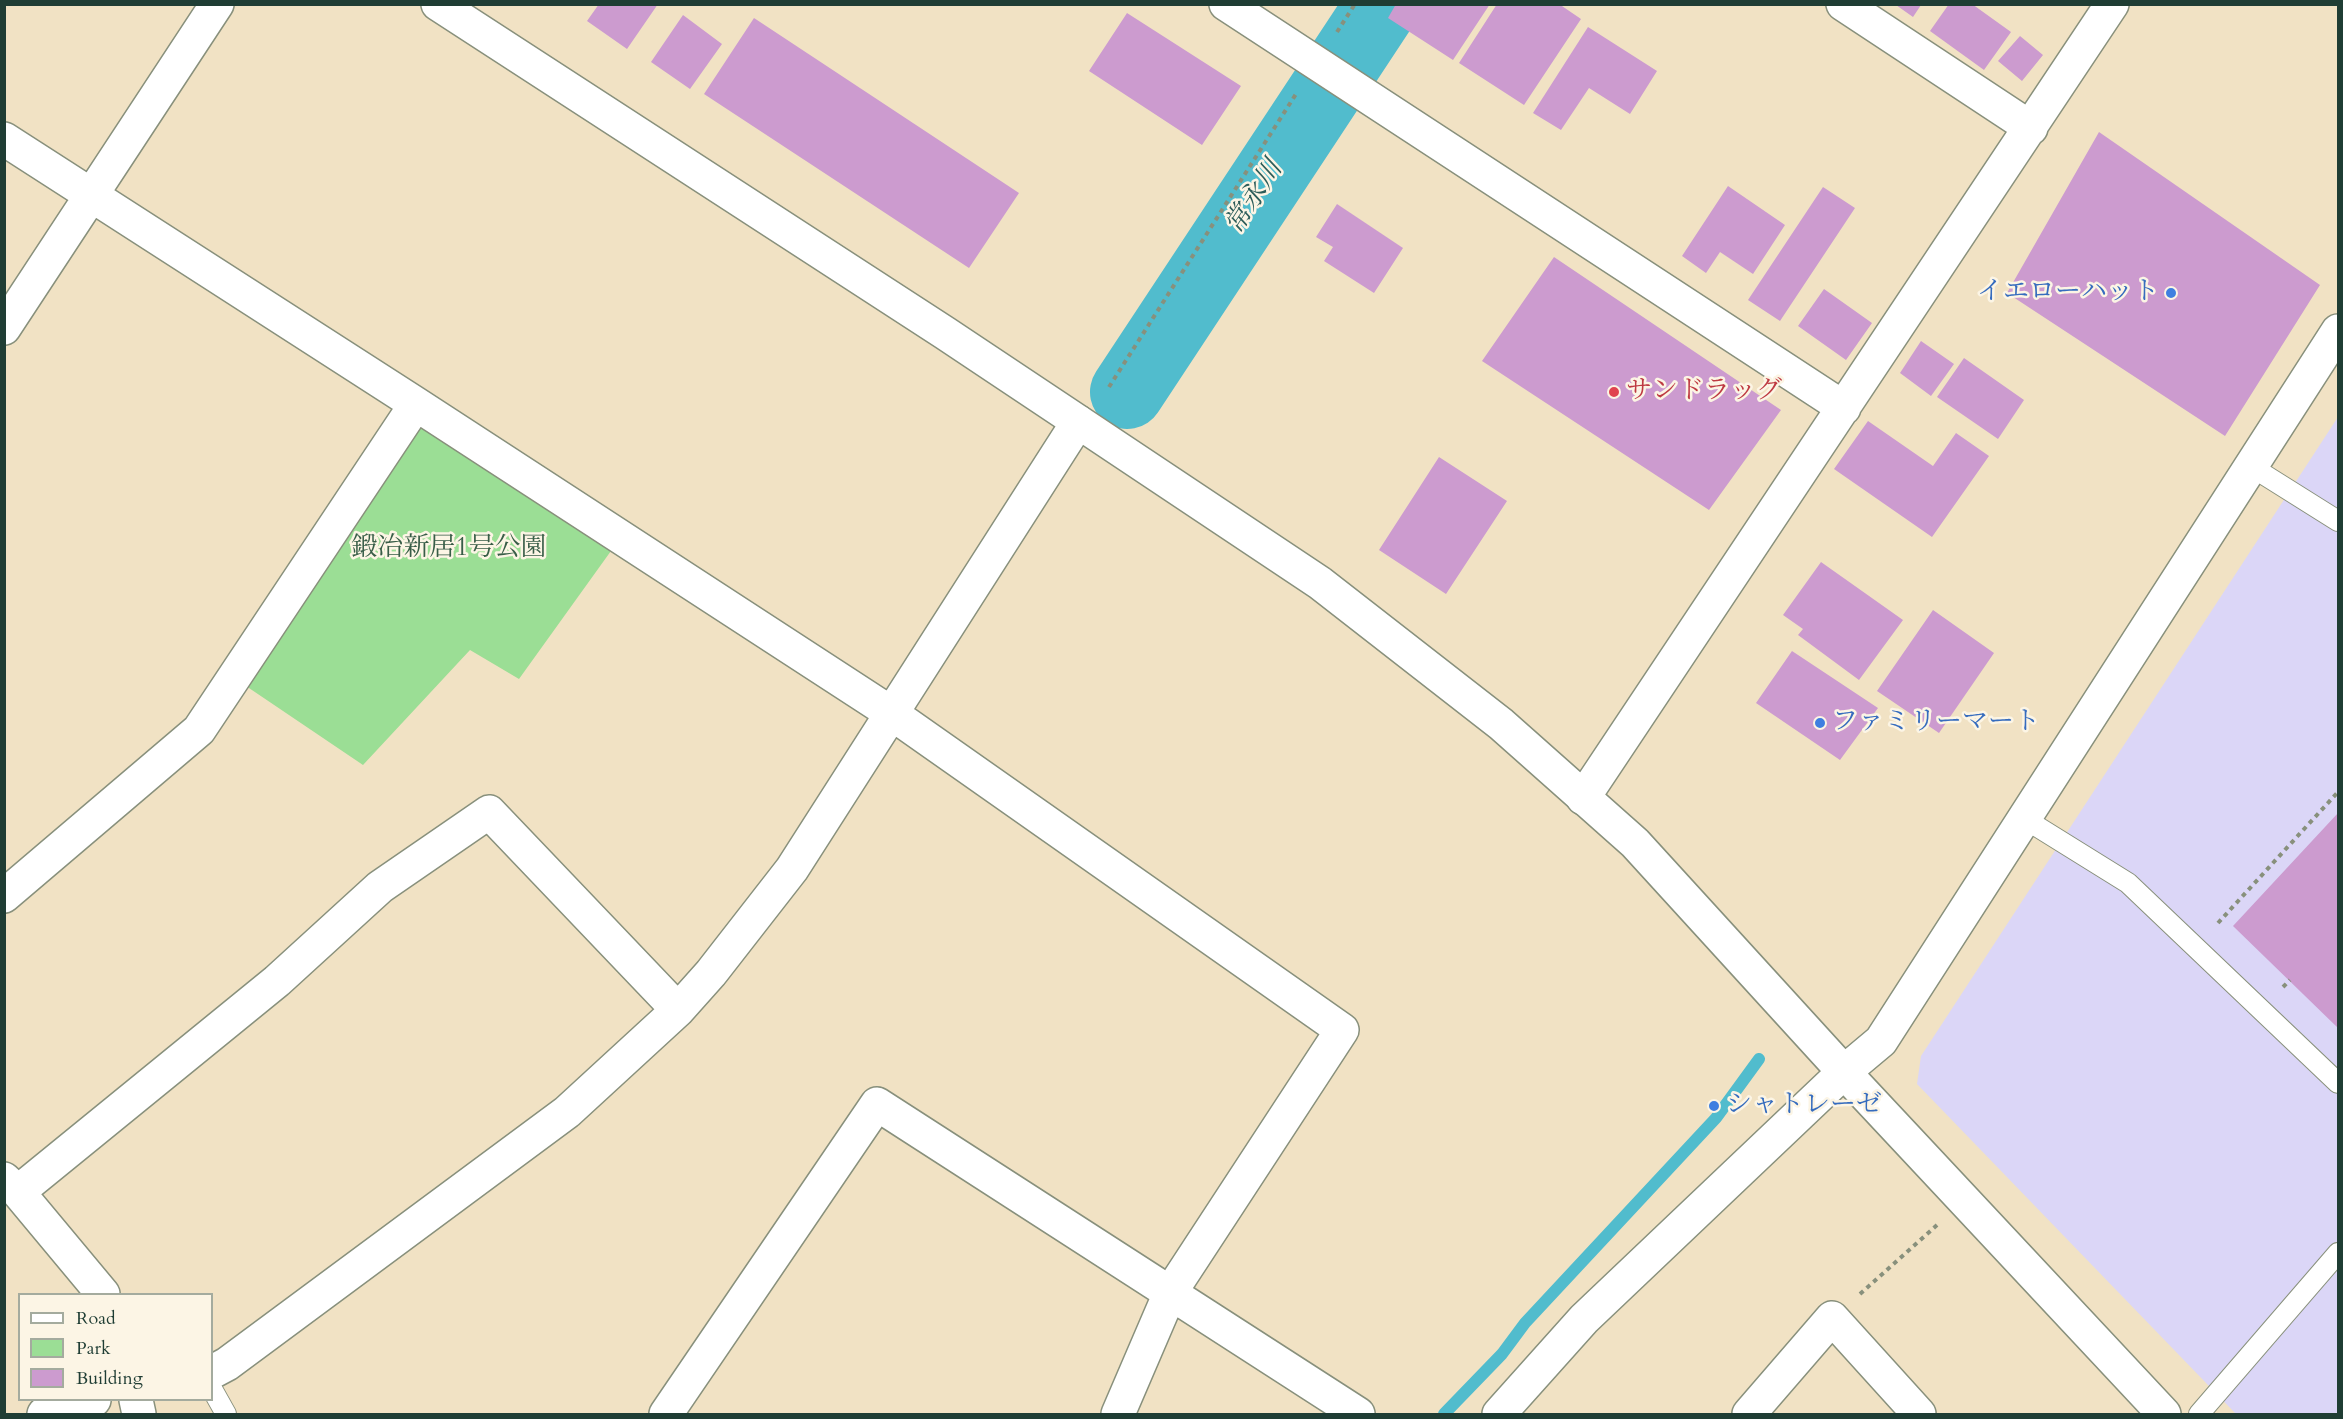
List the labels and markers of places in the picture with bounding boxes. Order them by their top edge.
place label: イエローハット [1977,277,2159,309]
marker: イエローハット [2164,286,2178,300]
place label: サンドラッグ [1626,376,1782,408]
marker: サンドラッグ [1607,385,1621,399]
place label: ファミリーマート [1832,707,2040,739]
marker: ファミリーマート [1813,716,1827,730]
place label: シャトレーゼ [1726,1090,1882,1122]
marker: シャトレーゼ [1707,1099,1721,1113]

